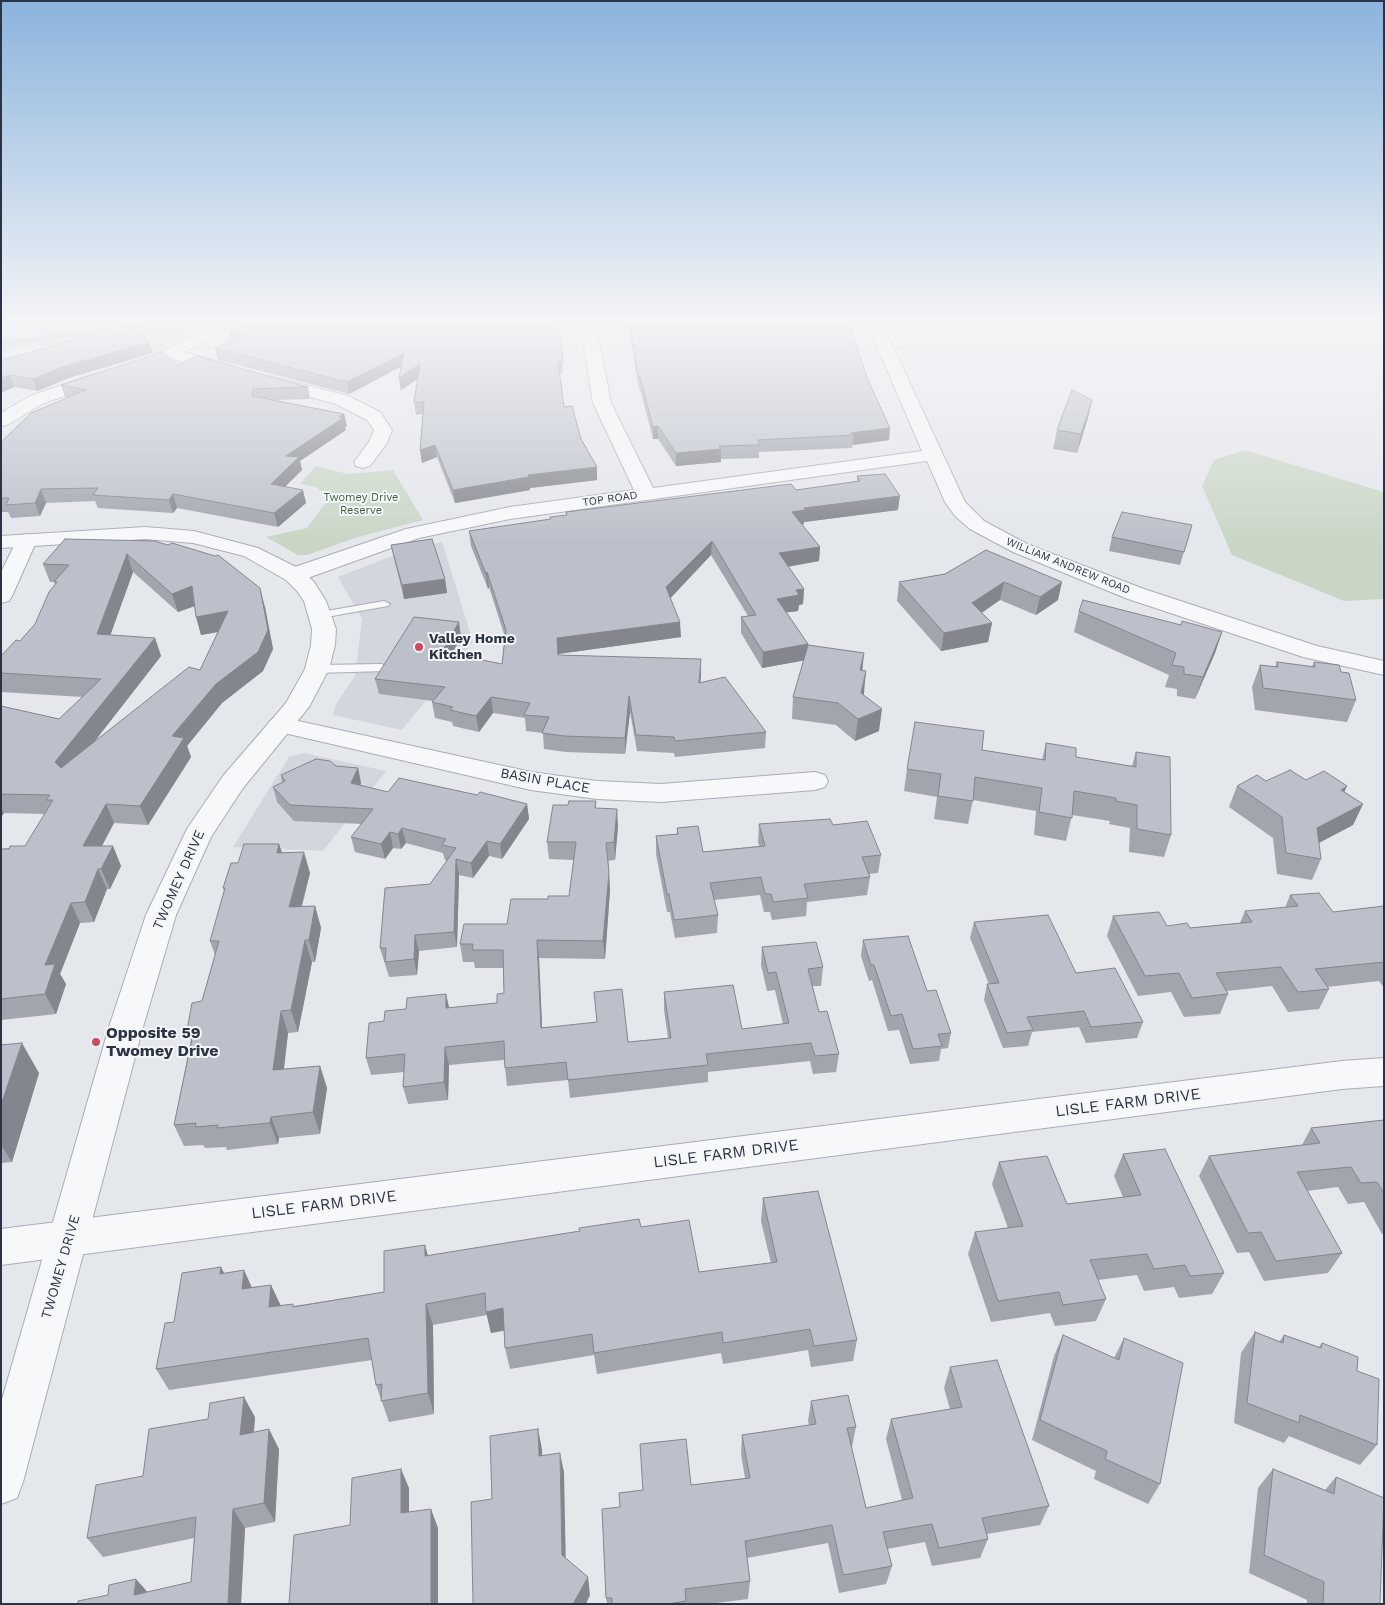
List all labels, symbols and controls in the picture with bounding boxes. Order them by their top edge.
street label: TOP ROAD [582,489,638,509]
park label: Twomey Drive Reserve [324,491,398,517]
street label: WILLIAM ANDREW ROAD [1004,535,1132,597]
place label: Valley Home Kitchen [429,631,515,664]
marker: Valley Home Kitchen [413,641,425,653]
street label: BASIN PLACE [499,765,591,797]
street label: TWOMEY DRIVE [149,827,209,933]
place label: Opposite 59 Twomey Drive [106,1023,219,1061]
marker: Opposite 59 Twomey Drive [90,1036,102,1048]
street label: LISLE FARM DRIVE [1054,1085,1202,1121]
street label: LISLE FARM DRIVE [652,1136,800,1172]
street label: LISLE FARM DRIVE [250,1187,398,1223]
street label: TWOMEY DRIVE [38,1213,84,1321]

